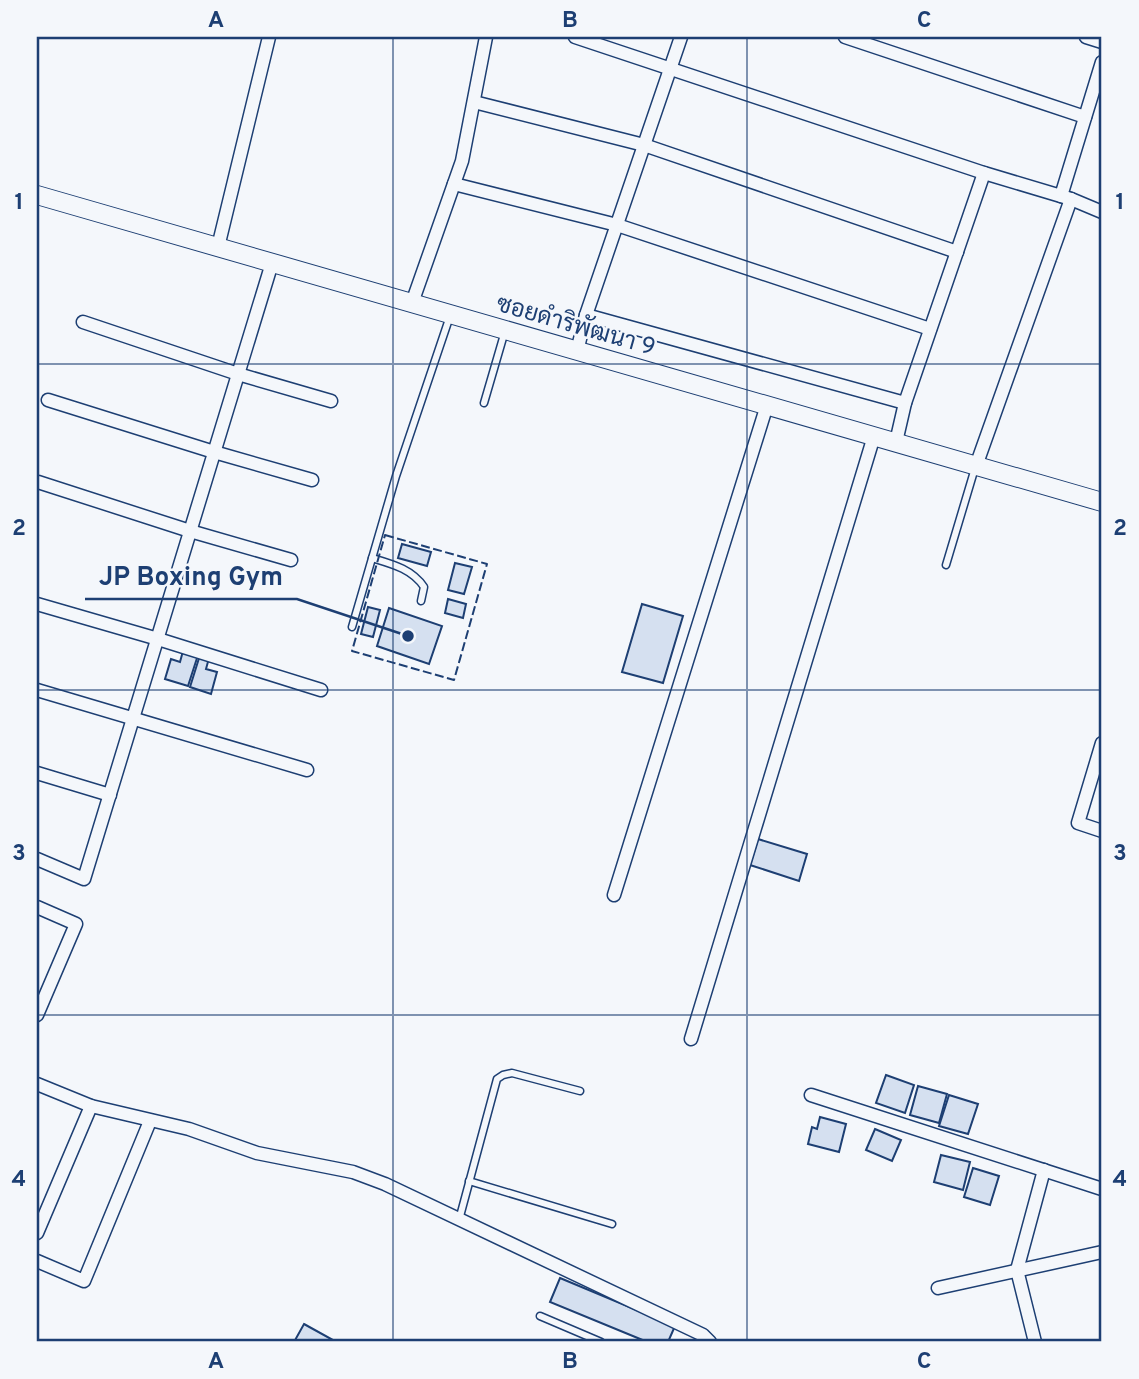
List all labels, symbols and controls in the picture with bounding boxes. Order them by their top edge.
text: A [208,7,224,36]
text: B [562,7,578,36]
text: C [917,7,931,36]
text: 1 [14,189,24,218]
text: 1 [1115,189,1125,218]
street label: ซอยดำริพัฒนา 9 [492,289,659,364]
text: 2 [12,515,26,544]
text: 2 [1113,515,1127,544]
callout: JP Boxing Gym [85,552,297,599]
text: JP Boxing Gym [99,562,283,595]
text: 3 [12,840,26,869]
text: 3 [1113,840,1127,869]
text: 4 [12,1166,26,1195]
text: 4 [1113,1166,1127,1195]
text: A [208,1348,224,1377]
text: B [562,1348,578,1377]
text: C [917,1348,931,1377]

